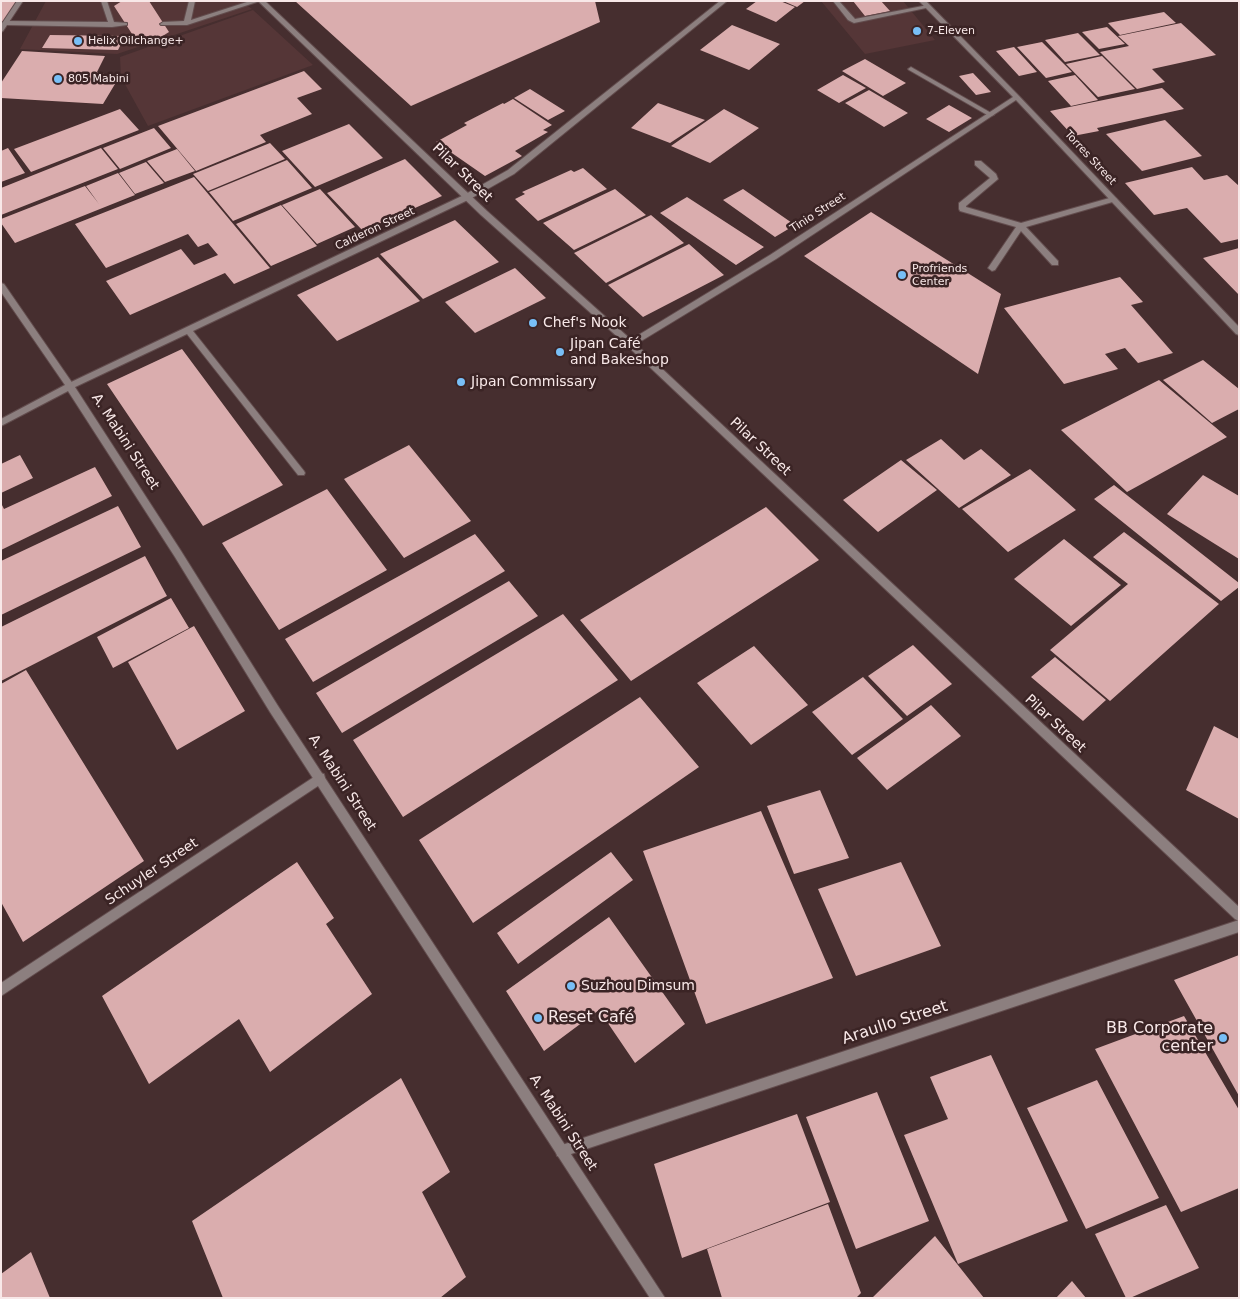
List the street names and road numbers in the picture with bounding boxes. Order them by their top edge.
street label: Torres Street [1061,128,1119,188]
street label: Pilar Street [428,140,496,206]
street label: Tinio Street [788,190,848,236]
street label: Calderon Street [333,205,417,253]
street label: A. Mabini Street [88,391,162,493]
street label: Pilar Street [726,415,794,479]
street label: Pilar Street [1021,692,1089,756]
street label: A. Mabini Street [305,732,379,834]
street label: Schuyler Street [103,835,201,909]
street label: Araullo Street [840,997,950,1049]
street label: A. Mabini Street [526,1072,600,1174]

